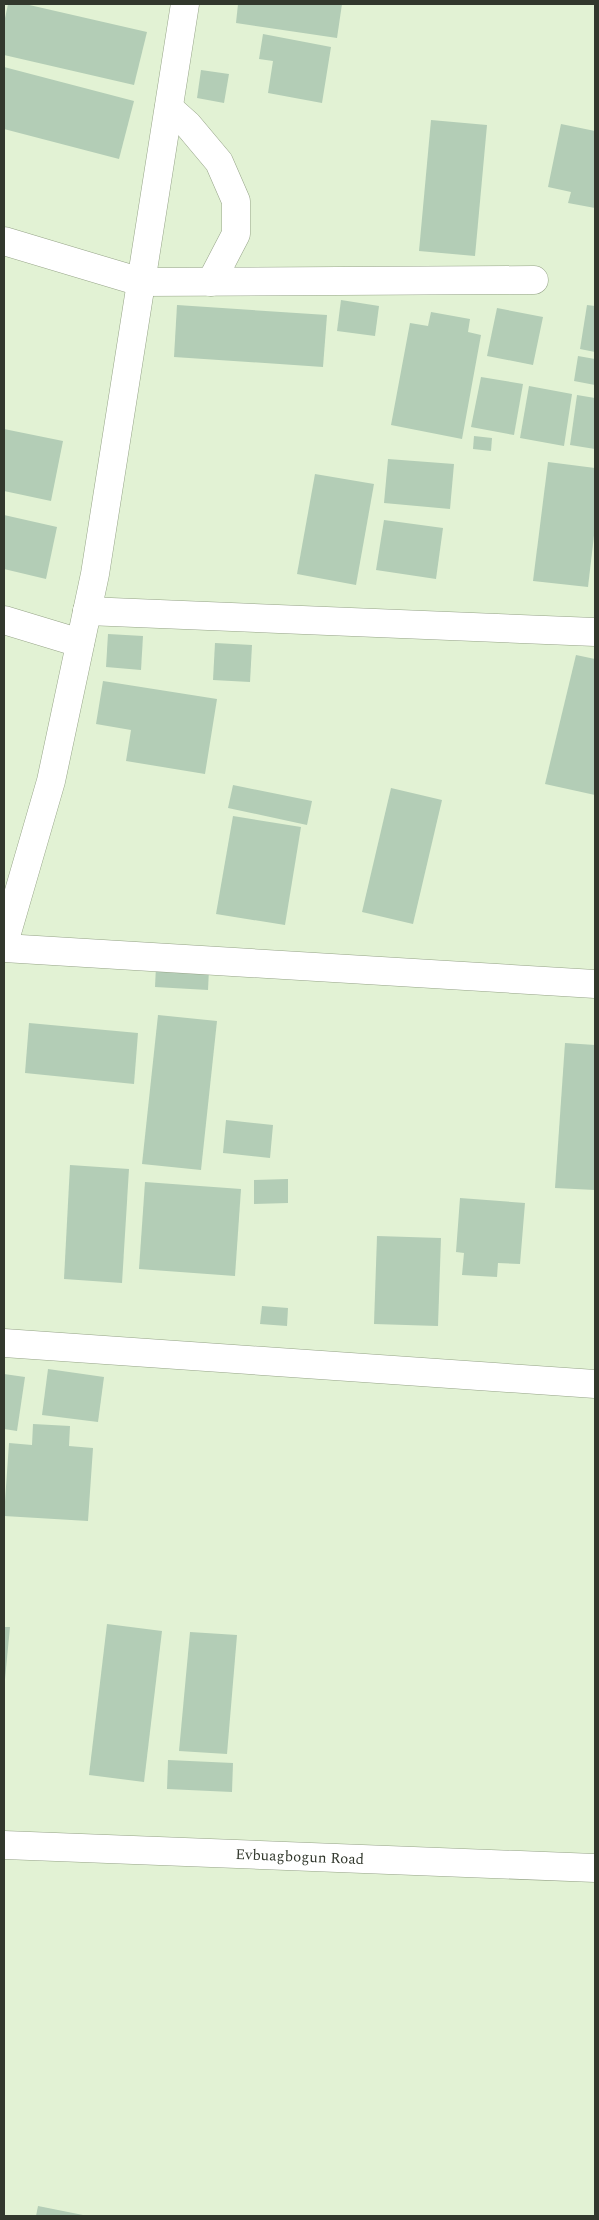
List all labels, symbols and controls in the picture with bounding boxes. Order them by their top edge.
street label: Evbuagbogun Road [235,1843,365,1871]

